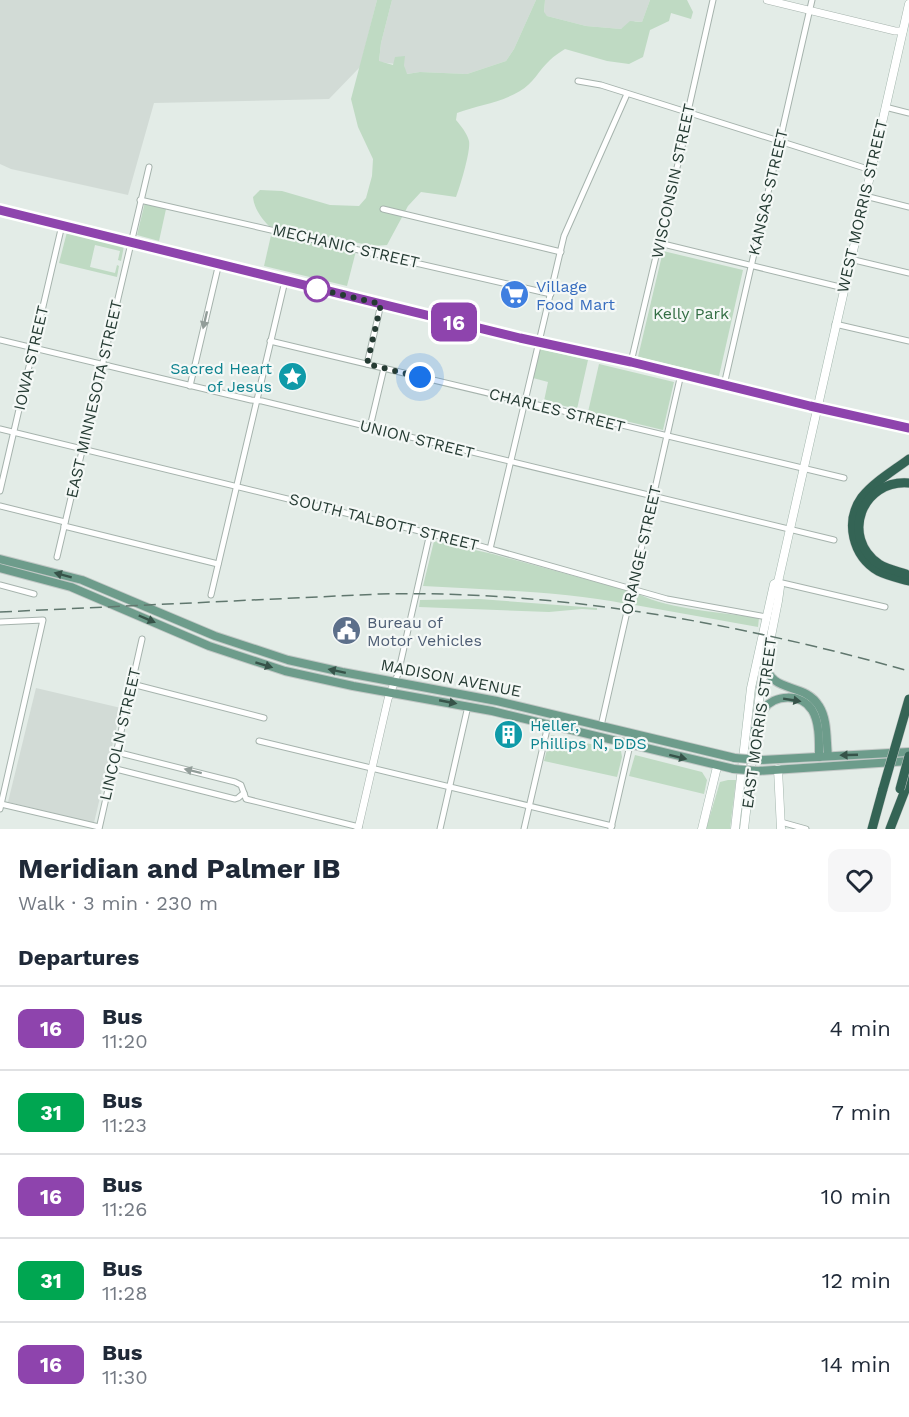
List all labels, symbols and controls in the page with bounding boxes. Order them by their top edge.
street label: WISCONSIN STREET [647,102,699,260]
street label: WEST MORRIS STREET [833,117,891,295]
street label: KANSAS STREET [744,127,792,257]
street label: MECHANIC STREET [271,220,422,272]
unlabelled marker [304,276,330,302]
place label: Village Food Mart [536,277,615,314]
supermarket icon: Village Food Mart [499,279,531,311]
street label: EAST MINNESOTA STREET [62,298,126,500]
line badge: 16 [427,302,481,342]
street label: IOWA STREET [10,303,52,412]
park label: Kelly Park [653,304,729,323]
text: 16 [443,310,465,335]
one-way arrow [200,311,209,330]
place label: Sacred Heart of Jesus [170,359,272,396]
place icon: Sacred Heart of Jesus [277,361,309,393]
your location [405,362,435,392]
street label: CHARLES STREET [487,384,627,436]
street label: UNION STREET [358,416,476,462]
street label: ORANGE STREET [617,483,665,617]
street label: SOUTH TALBOTT STREET [287,489,481,555]
one-way arrow [54,570,72,579]
place label: Bureau of Motor Vehicles [367,613,482,650]
one-way arrow [138,614,156,624]
public building icon: Bureau of Motor Vehicles [330,615,362,647]
street label: EAST MORRIS STREET [738,636,780,810]
street label: MADISON AVENUE [379,655,523,701]
one-way arrow [255,661,273,670]
street label: LINCOLN STREET [95,665,145,802]
one-way arrow [327,666,346,675]
one-way arrow [783,695,802,704]
one-way arrow [439,698,458,707]
place label: Heller, Phillips N, DDS [530,716,647,753]
building icon: Heller, Phillips N, DDS [493,718,525,750]
one-way arrow [839,751,858,760]
one-way arrow [669,752,688,762]
one-way arrow [184,766,202,776]
button: heart [828,849,891,912]
text: Meridian and Palmer IB [18,852,341,885]
text: Walk · 3 min · 230 m [18,891,218,915]
text: Departures [18,945,139,970]
text: Bus [102,1004,142,1029]
text: 16 [40,1016,62,1041]
text: 4 min [830,1016,891,1041]
text: 11:20 [102,1029,148,1053]
text: Bus [102,1088,142,1113]
text: 31 [40,1100,62,1125]
text: 7 min [831,1100,891,1125]
text: 11:23 [102,1113,147,1137]
text: Bus [102,1172,142,1197]
text: 16 [40,1184,62,1209]
text: 10 min [821,1184,891,1209]
text: 11:26 [102,1197,147,1221]
text: Bus [102,1256,142,1281]
text: 31 [40,1268,62,1293]
text: 12 min [822,1268,891,1293]
text: 11:28 [102,1281,148,1305]
text: Bus [102,1340,142,1365]
text: 16 [40,1352,62,1377]
text: 14 min [821,1352,891,1377]
text: 11:30 [102,1365,148,1389]

